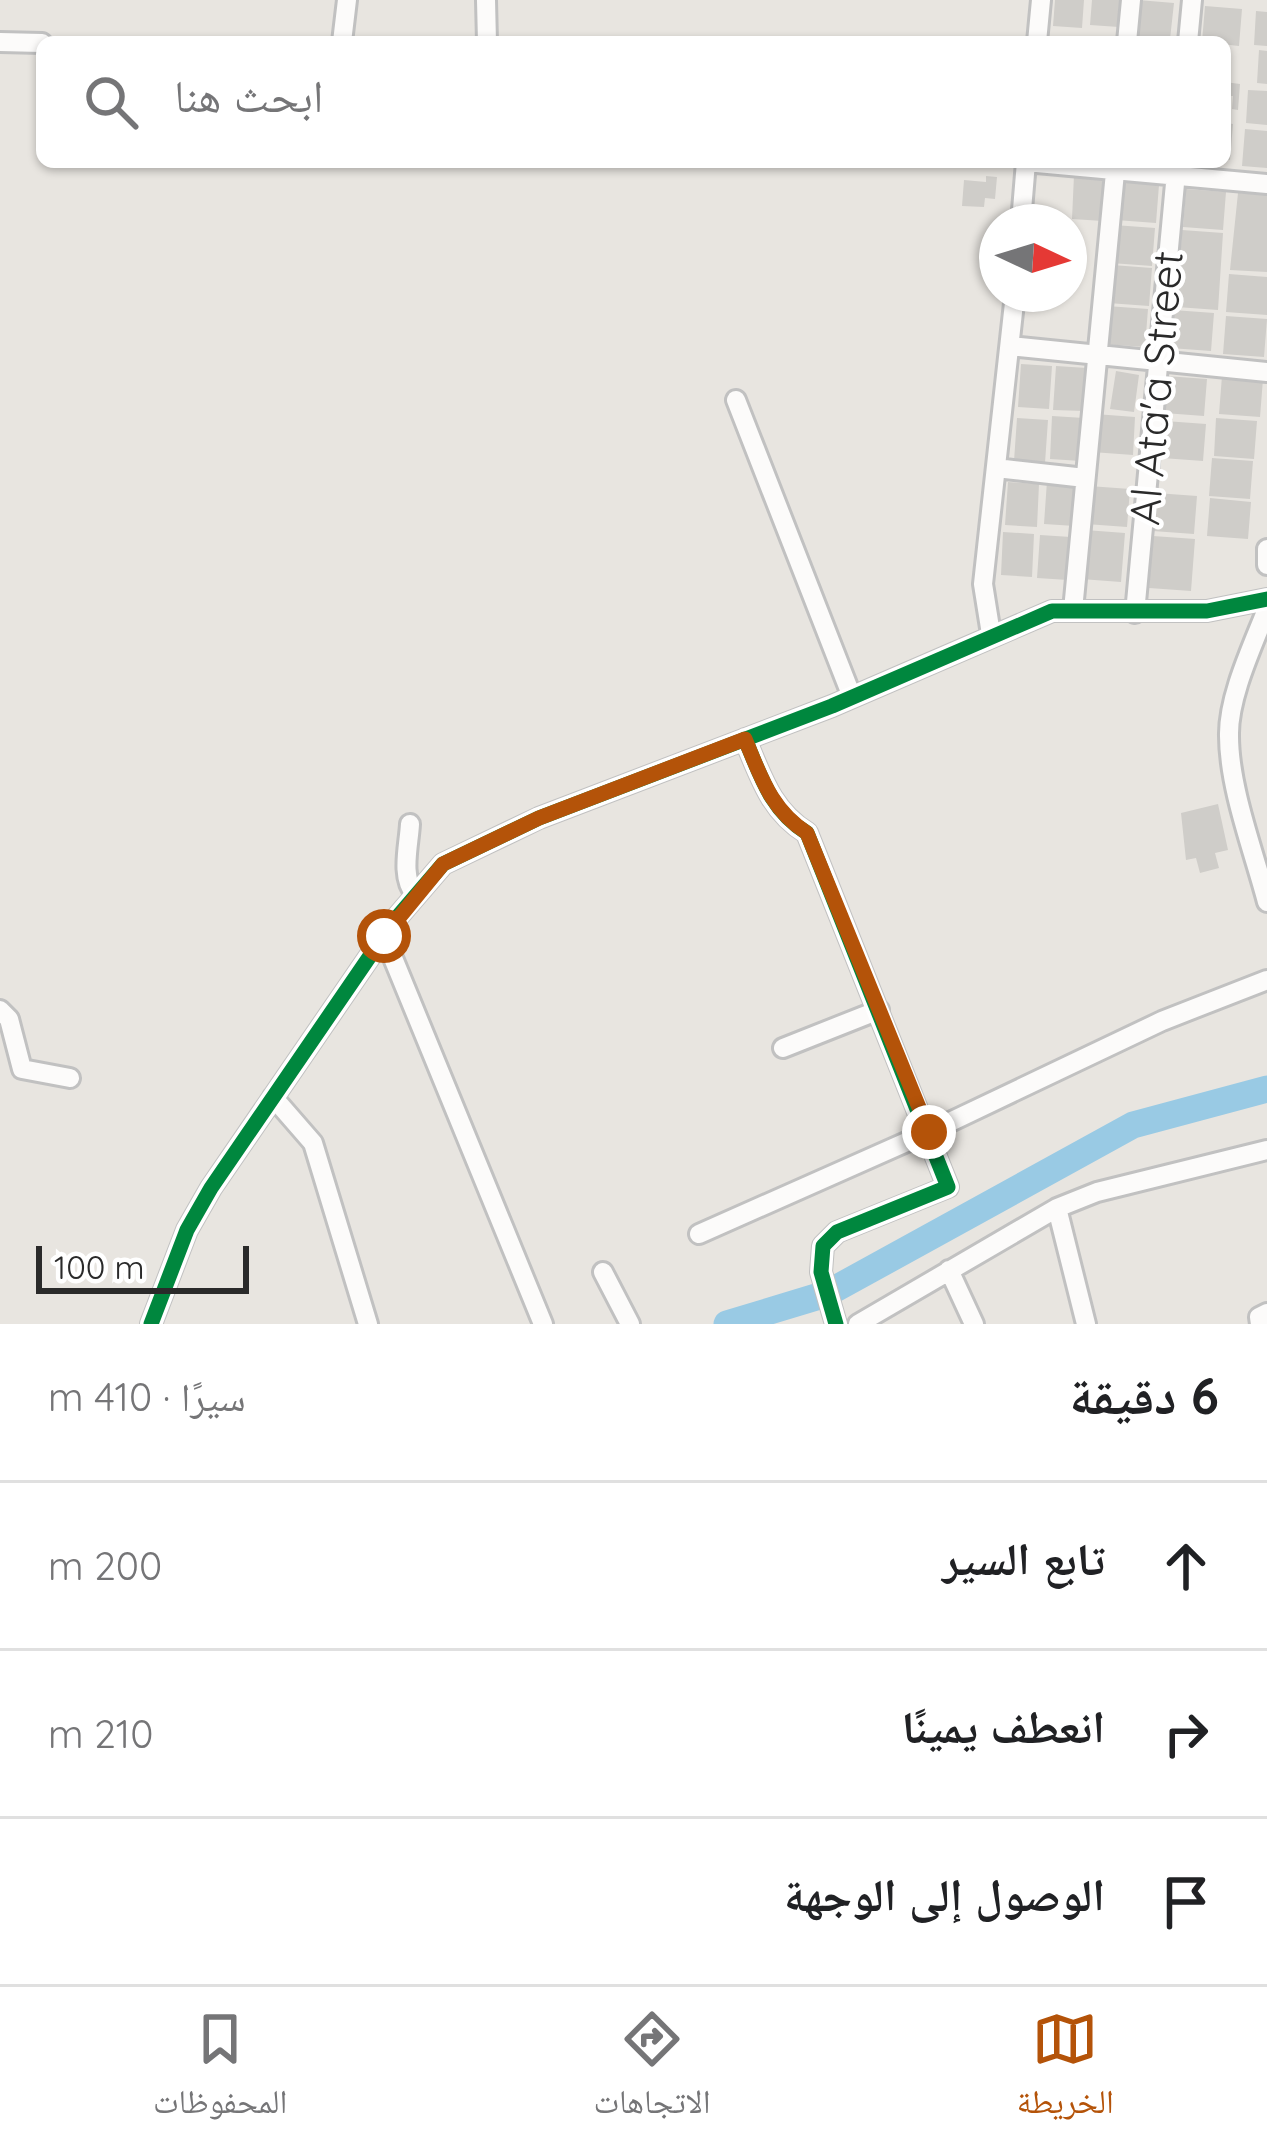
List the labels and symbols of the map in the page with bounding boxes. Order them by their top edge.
north arrow [979,204,1087,312]
street label: Al Ata'a Street [1117,249,1194,527]
route start [357,909,411,963]
route end [902,1105,956,1159]
scale bar [36,1240,249,1293]

